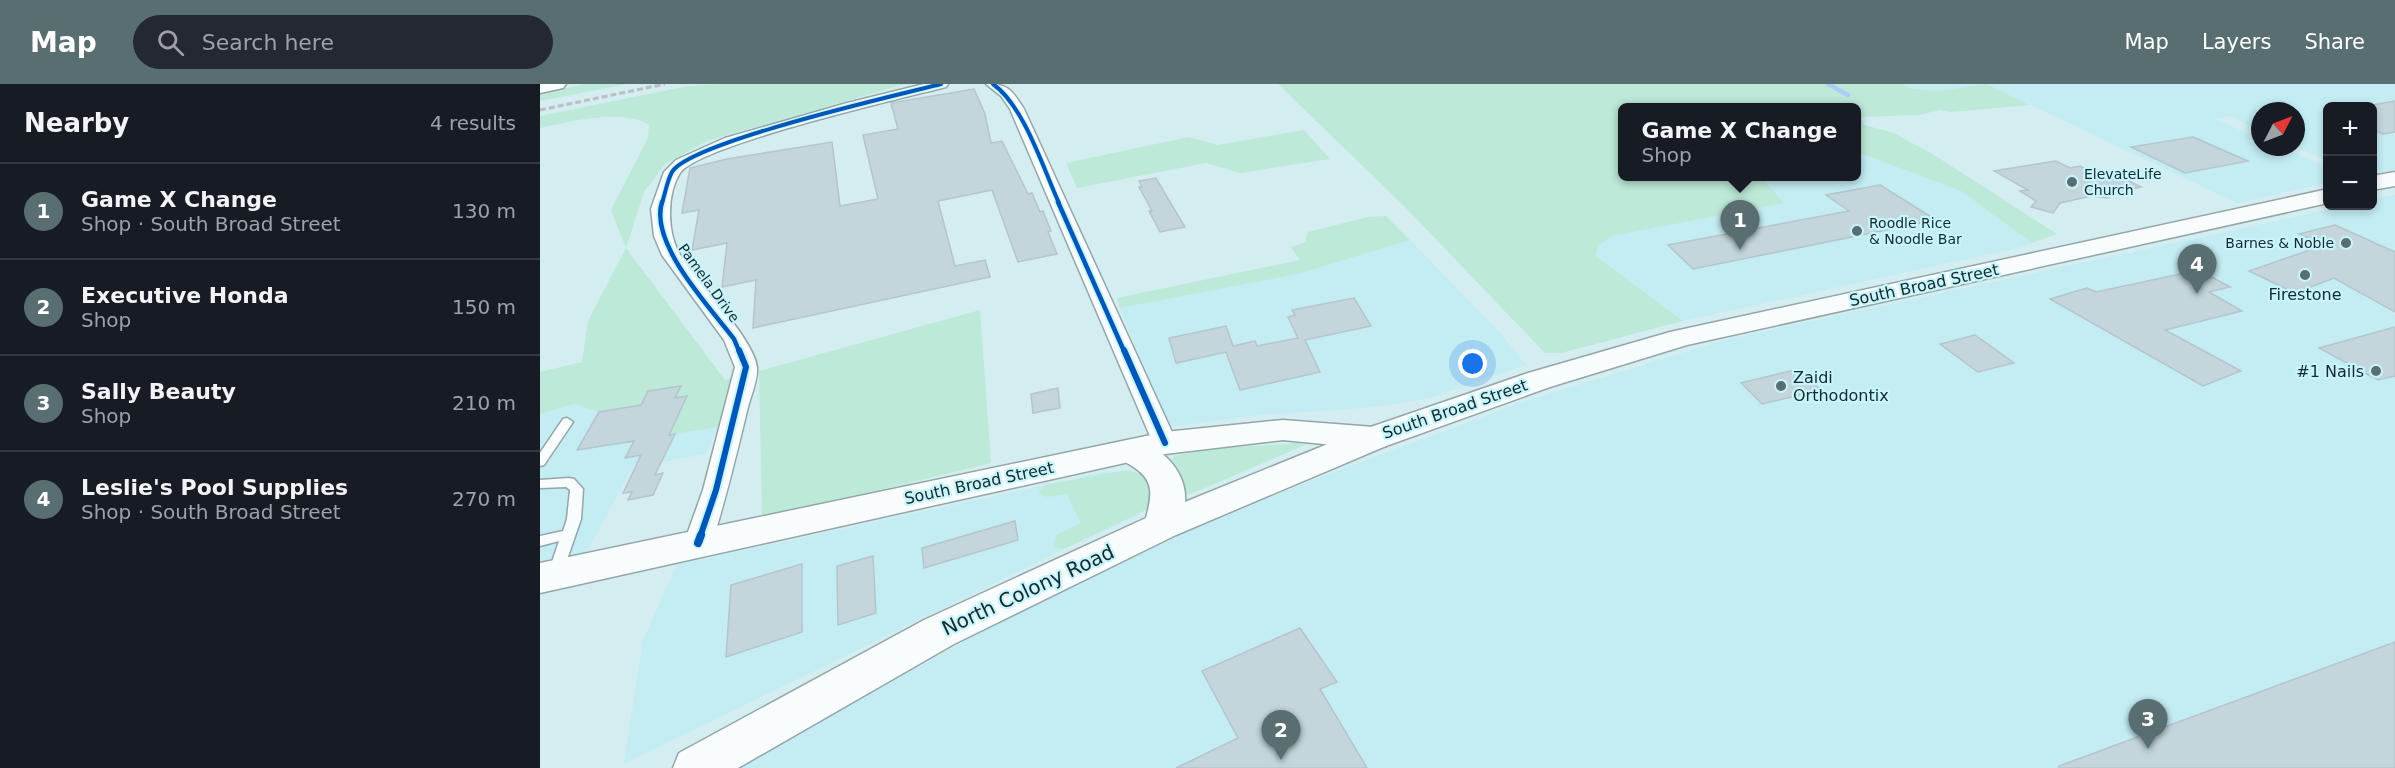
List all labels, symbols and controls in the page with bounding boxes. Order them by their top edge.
search box [133,15,553,69]
text: Map [30,26,97,59]
icon: search [154,26,187,59]
text: Search here [202,30,334,55]
text: Map [2125,30,2169,54]
text: Layers [2202,30,2271,54]
text: Share [2304,30,2365,54]
north arrow [2251,102,2305,156]
map controls [2323,102,2377,210]
button: + [2323,102,2377,156]
popup [1618,103,1861,181]
text: Nearby [24,108,129,138]
text: 4 results [430,111,516,135]
text: Game X Change [1641,118,1838,143]
text: Shop [1641,143,1692,167]
button: − [2323,156,2377,210]
place label: ElevateLife Church [2084,166,2162,198]
marker: ElevateLife Church [2065,175,2079,189]
text: Game X Change [81,187,277,212]
text: 1 [37,199,50,223]
text: 130 m [452,199,516,223]
pin: 1 [1720,200,1760,250]
text: Shop · South Broad Street [81,212,341,236]
place label: Roodle Rice & Noodle Bar [1869,215,1962,247]
marker: Roodle Rice & Noodle Bar [1850,224,1864,238]
place label: Barnes & Noble [2225,235,2334,251]
marker: Barnes & Noble [2339,236,2353,250]
street label: Pamela Drive [675,241,743,325]
pin: 4 [2178,244,2216,294]
street label: South Broad Street [1848,260,2000,310]
marker: Firestone [2298,268,2312,282]
text: Executive Honda [81,283,289,308]
place label: Firestone [2269,285,2341,304]
text: 2 [37,295,50,319]
text: 150 m [452,295,516,319]
text: Shop [81,308,131,332]
your location [1458,349,1487,378]
place label: #1 Nails [2296,362,2364,381]
marker: #1 Nails [2369,364,2383,378]
place label: Zaidi Orthodontix [1793,368,1889,405]
street label: South Broad Street [1380,375,1530,443]
text: Sally Beauty [81,379,236,404]
marker: Zaidi Orthodontix [1774,379,1788,393]
text: 3 [37,391,50,415]
text: 210 m [452,391,516,415]
text: Shop [81,404,131,428]
street label: South Broad Street [903,458,1055,508]
text: Leslie's Pool Supplies [81,475,348,500]
text: 4 [37,487,50,511]
text: 270 m [452,487,516,511]
text: Shop · South Broad Street [81,500,341,524]
street label: North Colony Road [938,540,1118,640]
pin: 3 [2128,700,2168,749]
pin: 2 [1262,710,1300,760]

